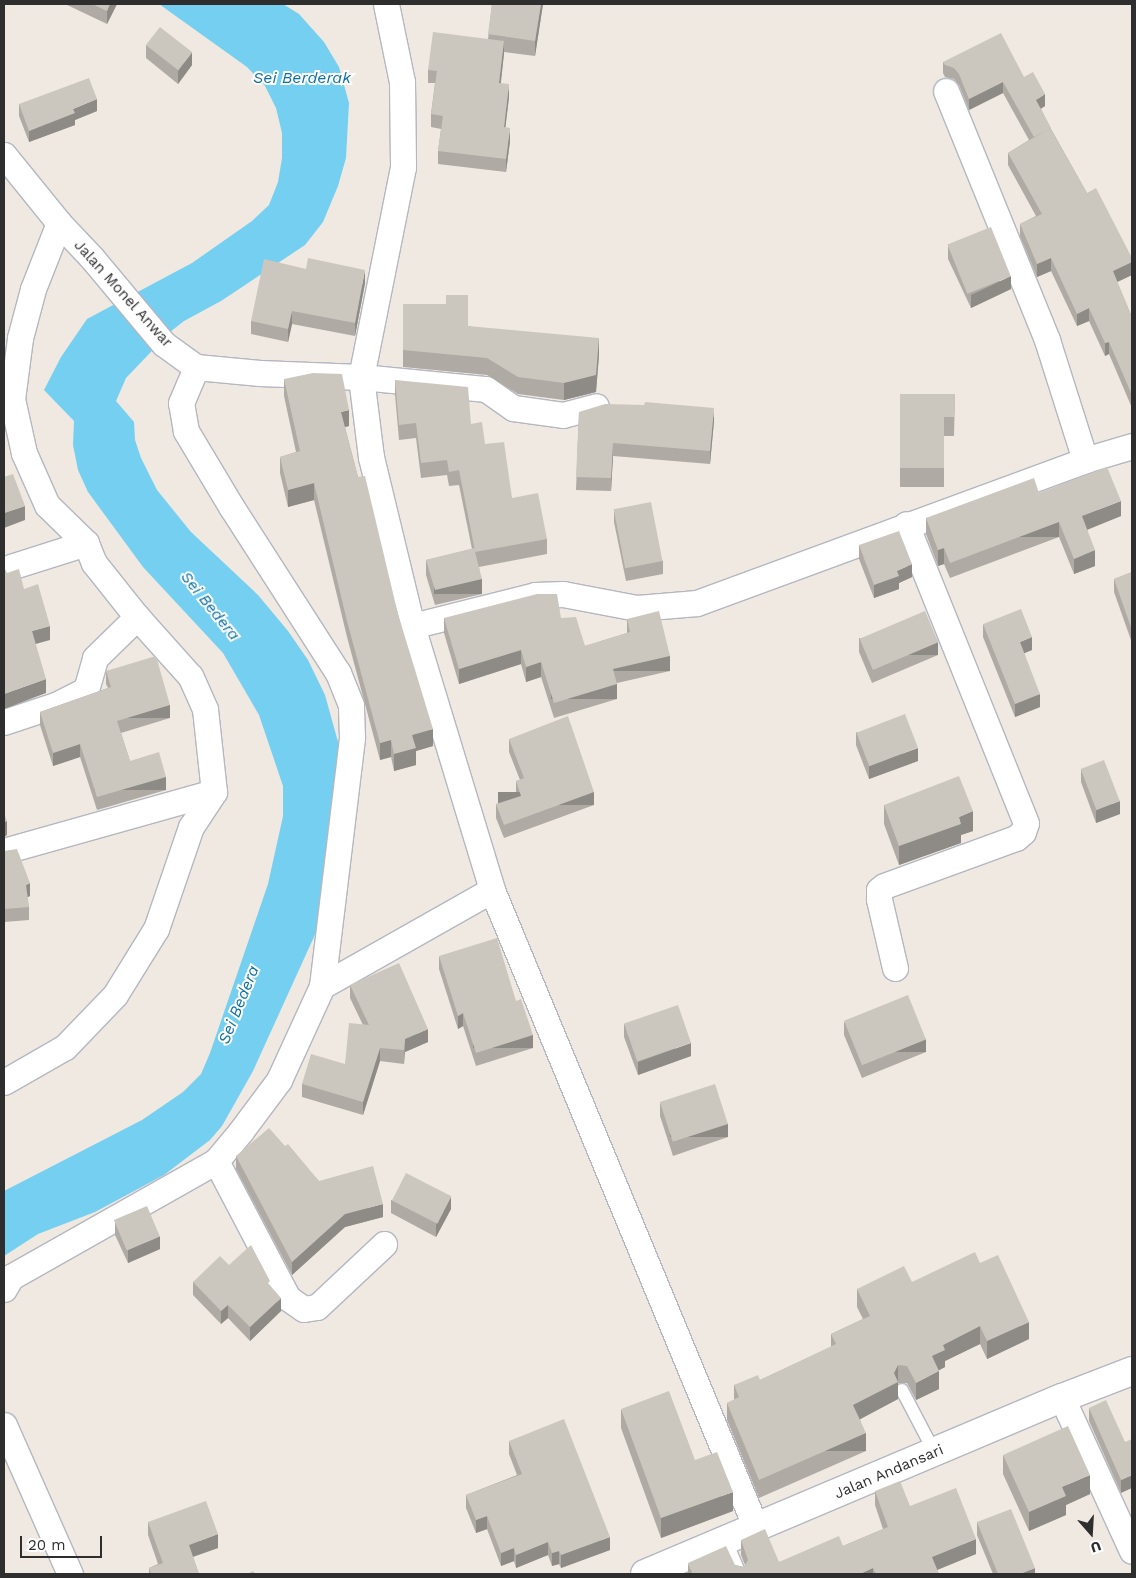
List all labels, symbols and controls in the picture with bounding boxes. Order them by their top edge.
water label: Sei Berderak [253,68,351,88]
street label: Jalan Monel Anwar [70,236,176,352]
water label: Sei Bedera [176,568,244,644]
water label: Sei Bedera [215,963,263,1047]
street label: Jalan Andansari [832,1441,946,1503]
north arrow [1066,1508,1116,1558]
scale bar [22,1526,105,1558]
text: 20 m [28,1536,66,1554]
text: U [1089,1538,1103,1556]

